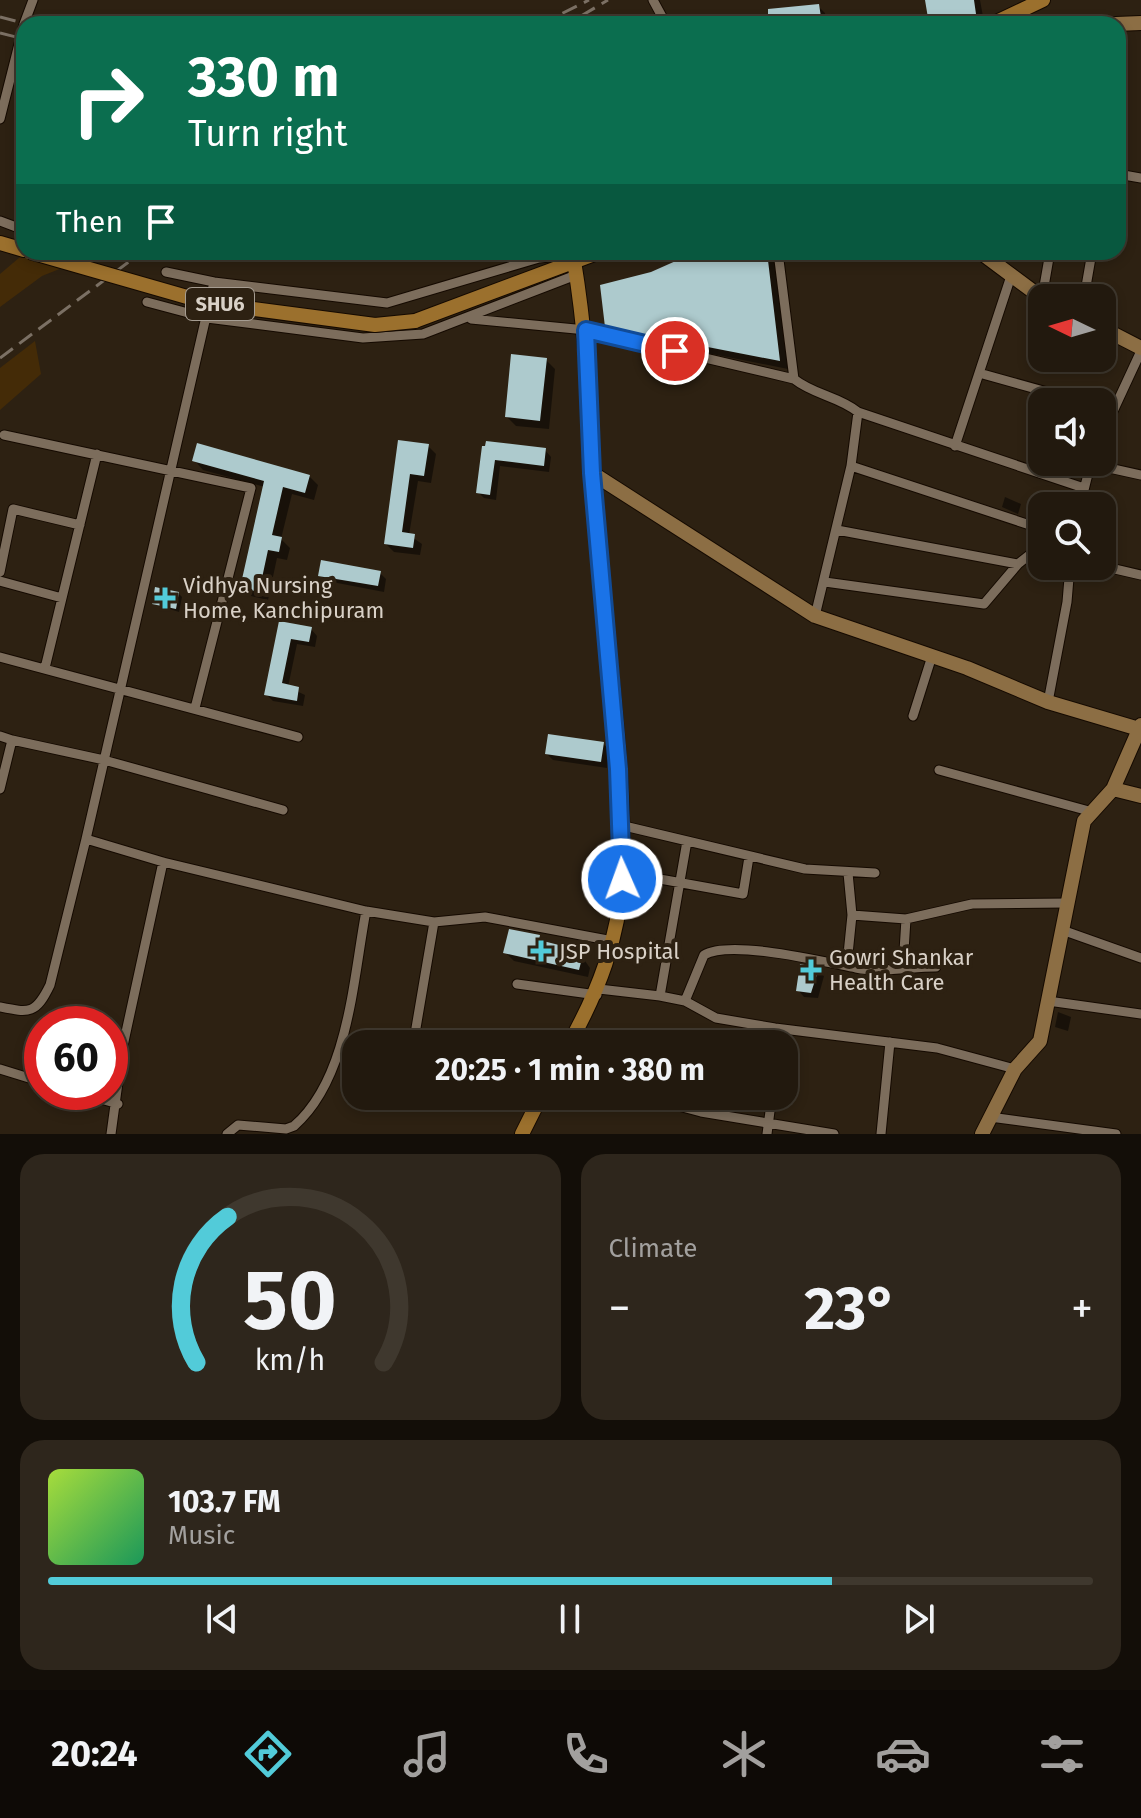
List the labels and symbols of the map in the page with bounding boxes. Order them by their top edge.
north arrow [1028,284,1116,372]
road number: SHU6 [186,288,254,320]
pin [641,317,709,385]
place label: Vidhya Nursing Home, Kanchipuram [183,572,384,624]
marker: Vidhya Nursing Home, Kanchipuram [154,587,176,609]
position arrow [580,837,664,921]
place label: JSP Hospital [559,938,680,965]
marker: JSP Hospital [530,940,552,962]
place label: Gowri Shankar Health Care [829,944,974,996]
marker: Gowri Shankar Health Care [800,959,822,981]
speed limit sign: 60 [24,1006,128,1110]

